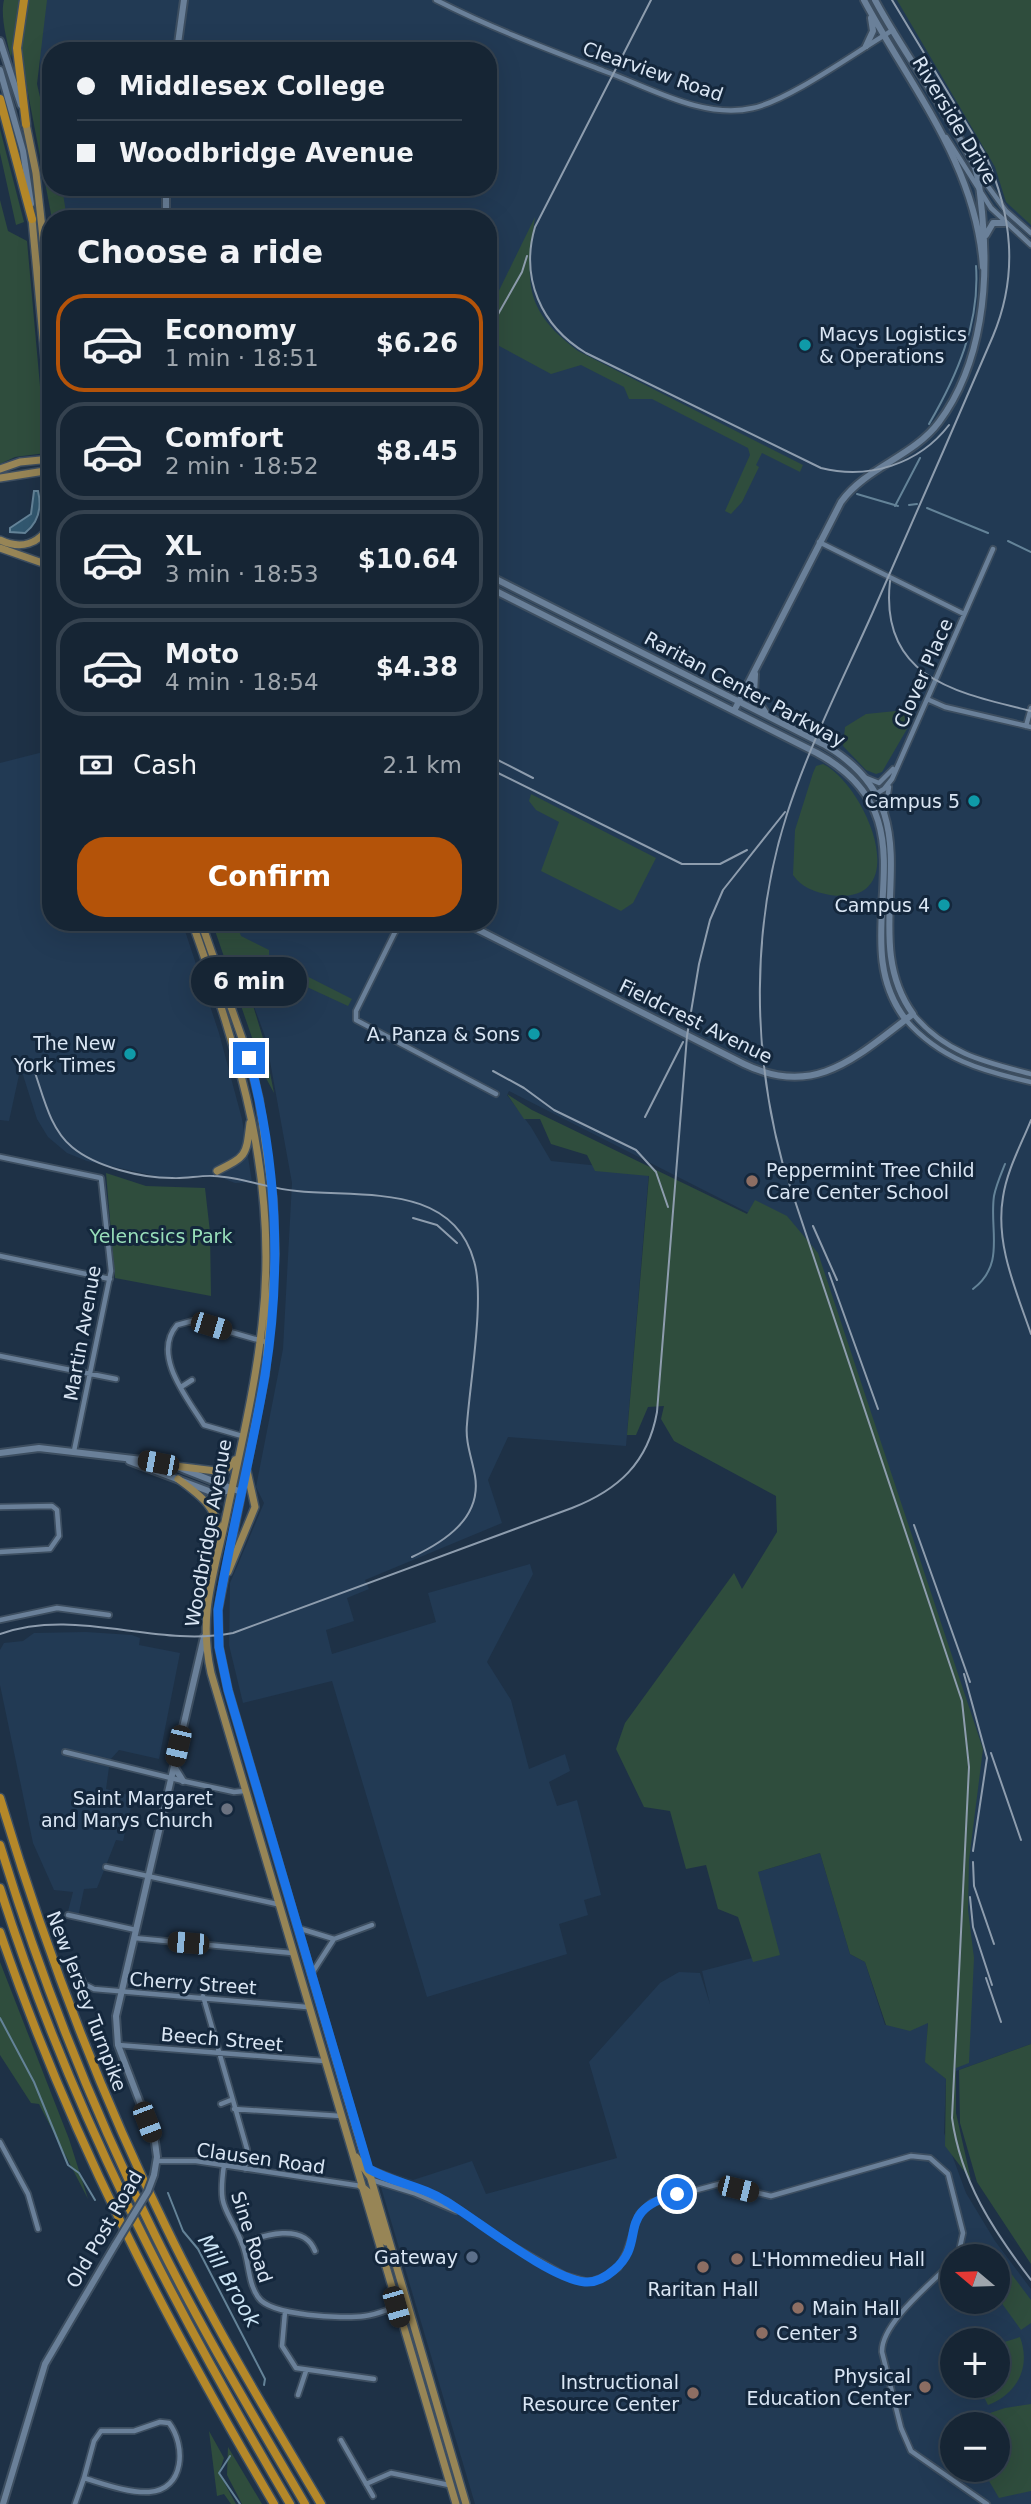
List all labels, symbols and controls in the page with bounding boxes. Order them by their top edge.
street label: Clearview Road [580,37,726,105]
street label: Riverside Drive [908,52,1002,188]
text: Middlesex College [119,71,385,101]
text: Woodbridge Avenue [119,138,414,168]
text: Choose a ride [77,233,323,271]
icon: car [81,312,144,375]
text: Economy [165,315,296,345]
place label: Macys Logistics & Operations [819,323,967,367]
text: $6.26 [376,328,458,358]
marker: Macys Logistics & Operations [797,337,813,353]
text: 1 min · 18:51 [165,345,319,371]
icon: car [81,420,144,483]
text: Comfort [165,423,283,453]
text: $8.45 [376,436,458,466]
text: 2 min · 18:52 [165,453,319,479]
icon: car [81,528,144,591]
text: XL [165,531,202,561]
text: $10.64 [358,544,458,574]
text: 3 min · 18:53 [165,561,319,587]
street label: Clover Place [889,615,957,731]
street label: Raritan Center Parkway [641,627,849,751]
icon: car [81,636,144,699]
text: Moto [165,639,239,669]
text: $4.38 [376,652,458,682]
text: 4 min · 18:54 [165,669,319,695]
icon: cash [77,746,115,784]
text: Cash [133,750,197,780]
text: 2.1 km [382,752,462,778]
place label: Campus 5 [864,790,960,812]
marker: Campus 5 [966,793,982,809]
button: Confirm [77,837,462,917]
place label: Campus 4 [834,894,930,916]
marker: Campus 4 [936,897,952,913]
callout: 6 min [191,956,307,1006]
text: 6 min [213,968,285,994]
street label: Fieldcrest Avenue [616,974,776,1068]
place label: A. Panza & Sons [367,1023,520,1045]
marker: A. Panza & Sons [526,1026,542,1042]
place label: The New York Times [13,1032,116,1076]
route end [233,1042,265,1074]
marker: The New York Times [122,1046,138,1062]
place label: Peppermint Tree Child Care Center School [766,1159,975,1203]
marker: Peppermint Tree Child Care Center School [744,1173,760,1189]
park label: Yelencsics Park [89,1225,232,1247]
street label: Martin Avenue [59,1264,105,1402]
car [188,1310,235,1342]
street label: Woodbridge Avenue [181,1437,235,1629]
car [136,1449,181,1477]
car [164,1723,193,1769]
place label: Saint Margaret and Marys Church [41,1787,213,1831]
marker: Saint Margaret and Marys Church [219,1801,235,1817]
street label: New Jersey Turnpike [42,1908,132,2094]
car [167,1931,210,1955]
street label: Cherry Street [129,1968,257,1998]
street label: Beech Street [160,2023,284,2055]
car [130,2099,165,2145]
street label: Clausen Road [195,2138,327,2178]
street label: Old Post Road [62,2166,146,2292]
car [716,2174,761,2204]
route start [661,2178,693,2210]
street label: Sine Road [227,2189,277,2285]
water label: Mill Brook [193,2230,266,2332]
north arrow [940,2244,1010,2314]
map controls [940,2244,1010,2482]
place label: Gateway [374,2246,458,2268]
place label: L'Hommedieu Hall [751,2248,925,2270]
marker: Gateway [464,2249,480,2265]
marker: L'Hommedieu Hall [729,2251,745,2267]
marker: Raritan Hall [695,2259,711,2275]
place label: Raritan Hall [647,2278,759,2300]
car [381,2284,412,2330]
place label: Main Hall [812,2297,900,2319]
marker: Main Hall [790,2300,806,2316]
place label: Center 3 [776,2322,858,2344]
marker: Center 3 [754,2325,770,2341]
button: + [940,2328,1010,2398]
place label: Physical Education Center [746,2365,911,2409]
place label: Instructional Resource Center [522,2371,679,2415]
marker: Physical Education Center [917,2379,933,2395]
marker: Instructional Resource Center [685,2385,701,2401]
button: − [940,2412,1010,2482]

